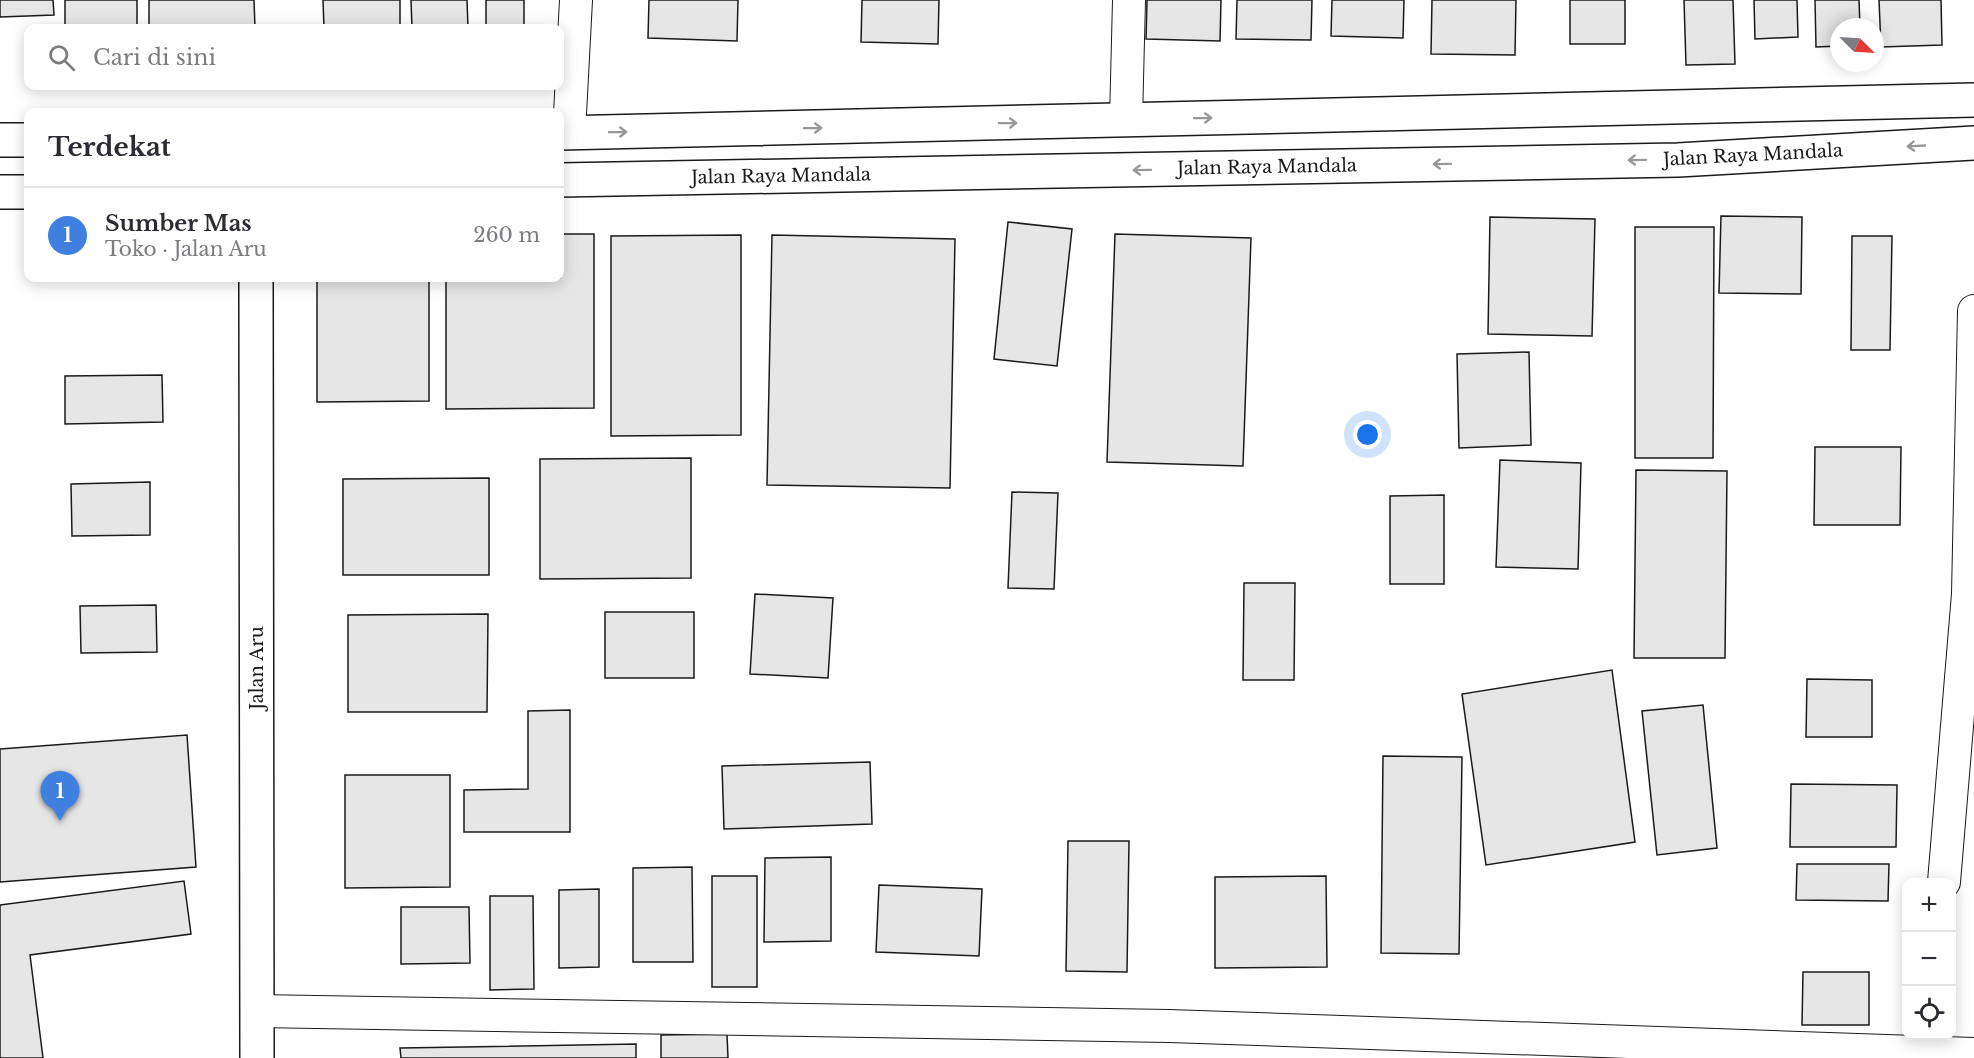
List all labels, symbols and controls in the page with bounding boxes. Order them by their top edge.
north arrow [1830,18,1884,72]
search box [24,24,564,90]
icon: search [45,41,78,74]
text: Cari di sini [93,44,216,71]
one-way arrow [1192,112,1212,124]
one-way arrow [997,117,1017,129]
one-way arrow [802,122,822,134]
one-way arrow [607,126,627,138]
text: Terdekat [48,131,171,163]
street label: Jalan Raya Mandala [1661,139,1843,171]
one-way arrow [1906,141,1926,152]
street label: Jalan Raya Mandala [1175,154,1357,180]
one-way arrow [1627,155,1647,166]
one-way arrow [1433,158,1453,170]
street label: Jalan Raya Mandala [689,163,871,189]
one-way arrow [1133,164,1153,176]
text: Sumber Mas [105,210,252,237]
text: 1 [63,223,72,247]
text: 260 m [473,223,540,247]
text: Toko · Jalan Aru [105,237,267,261]
your location [1353,420,1382,449]
street label: Jalan Aru [246,626,268,712]
pin: 1 [40,772,80,821]
map controls [1902,878,1956,1040]
button: + [1902,878,1956,932]
button: − [1902,932,1956,986]
button: locate [1902,986,1956,1040]

